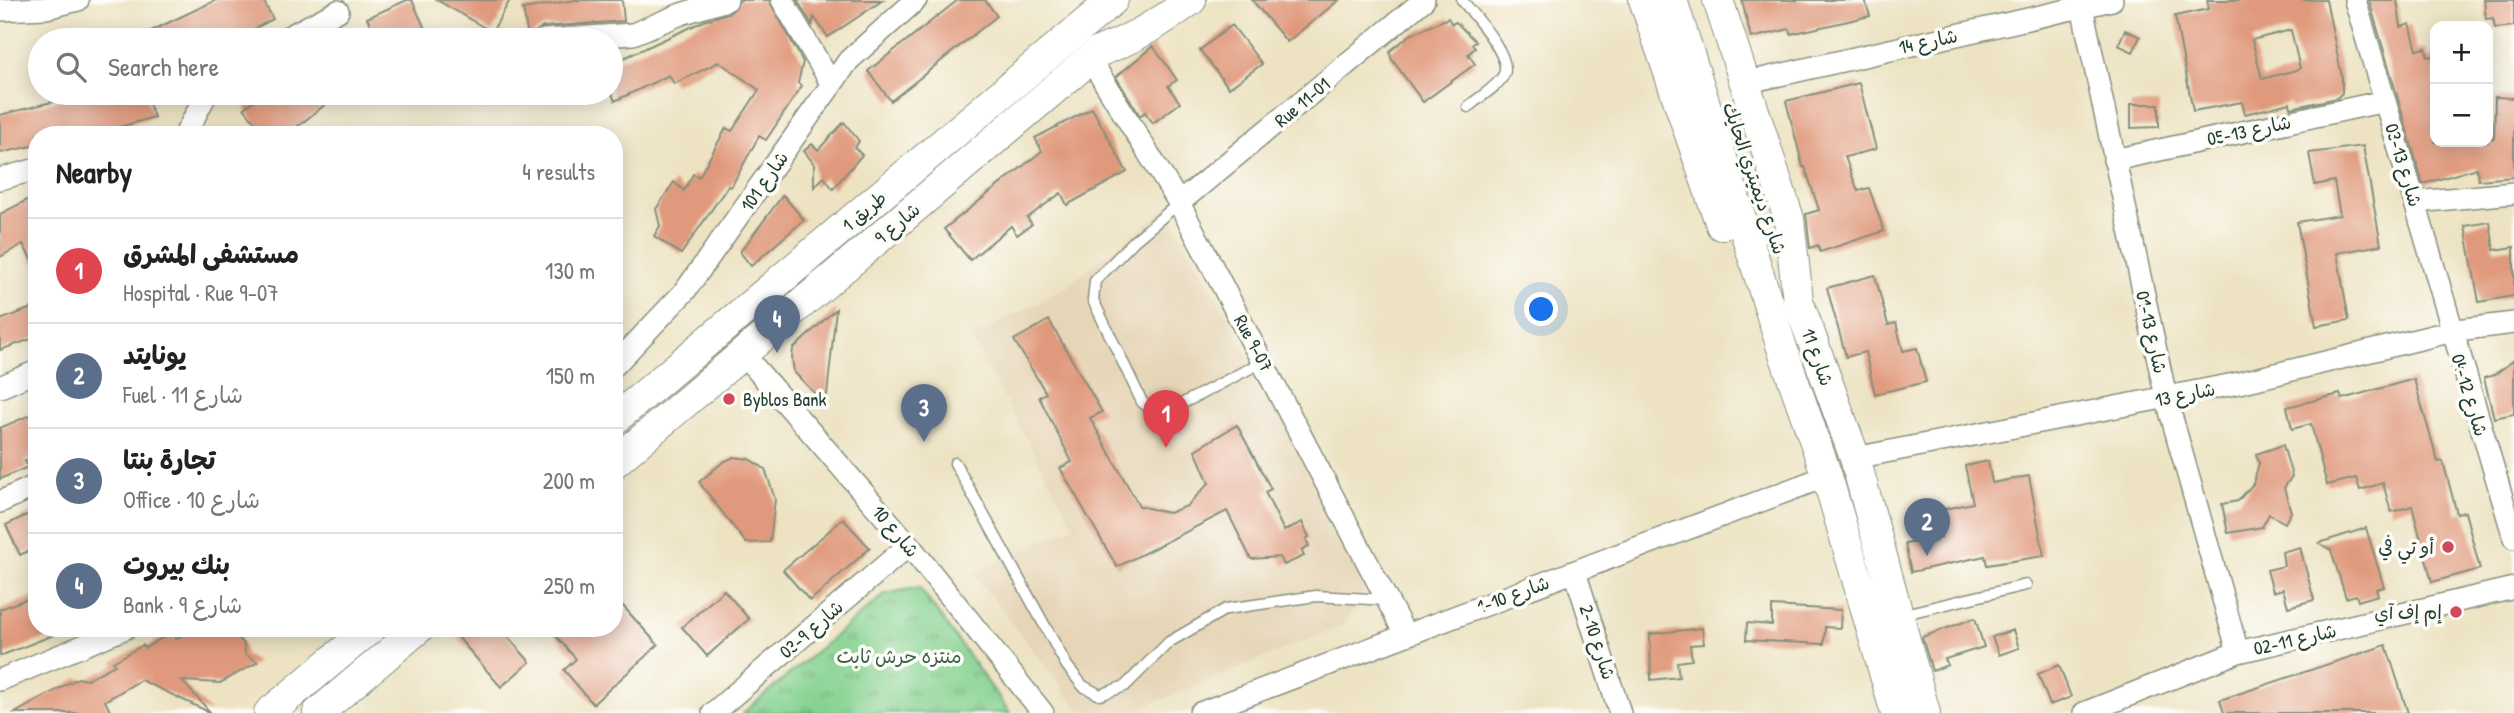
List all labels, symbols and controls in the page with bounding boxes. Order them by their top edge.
map controls [2430,21,2493,147]
button: + [2430,21,2493,84]
street label: شارع 14 [1896,22,1960,61]
search box [28,28,623,105]
icon: search [52,48,90,86]
text: Search here [108,49,219,84]
street label: Rue 11-01 [1269,71,1335,133]
button: − [2430,84,2493,147]
street label: شارع ديميتري الحايك [1715,98,1793,258]
street label: شارع 13-05 [2205,108,2294,153]
street label: شارع 13-03 [2378,120,2429,210]
street label: شارع 101 [734,146,795,217]
text: Nearby [56,152,132,192]
text: 4 results [522,156,595,187]
street label: طريق 1 [836,185,892,237]
street label: شارع 9 [869,196,926,251]
text: مستشفى المشرق [123,236,299,271]
text: 1 [75,255,83,286]
text: 130 m [545,255,595,286]
text: Hospital · Rue 9-07 [123,277,279,308]
street label: شارع 13-01 [2129,288,2174,376]
your location [1524,292,1558,326]
pin: 4 [754,295,800,353]
street label: Rue 9-07 [1228,310,1280,376]
street label: شارع 11 [1795,325,1840,390]
text: يونايتد [123,337,186,372]
street label: شارع 12-04 [2444,351,2495,440]
text: 2 [74,360,84,391]
text: 150 m [546,360,595,391]
street label: شارع 13 [2153,375,2218,414]
text: Fuel · شارع 11 [123,379,243,410]
pin: 3 [901,384,947,442]
place label: Byblos Bank [743,386,827,412]
pin: 1 [1143,390,1189,448]
marker: Byblos Bank [721,391,737,407]
text: تجارة بنتا [123,442,216,477]
text: 3 [74,465,84,496]
text: 200 m [543,465,595,496]
text: Office · شارع 10 [123,484,260,515]
pin: 2 [1904,498,1950,556]
street label: شارع 10 [866,499,926,563]
place label: أو تي في [2378,534,2434,564]
marker: أو تي في [2440,539,2456,555]
text: بنك بيروت [123,547,230,582]
street label: شارع 10-1 [1473,569,1553,620]
text: 4 [75,570,83,601]
text: 250 m [543,570,595,601]
text: Bank · شارع 9 [123,589,242,620]
street label: شارع 9-03 [773,594,849,665]
place label: إم إف آي [2374,599,2442,627]
street label: شارع 10-2 [1573,601,1622,683]
marker: إم إف آي [2448,604,2464,620]
street label: شارع 11-02 [2251,617,2339,662]
park label: منتزه حرش ثابت [836,643,962,669]

